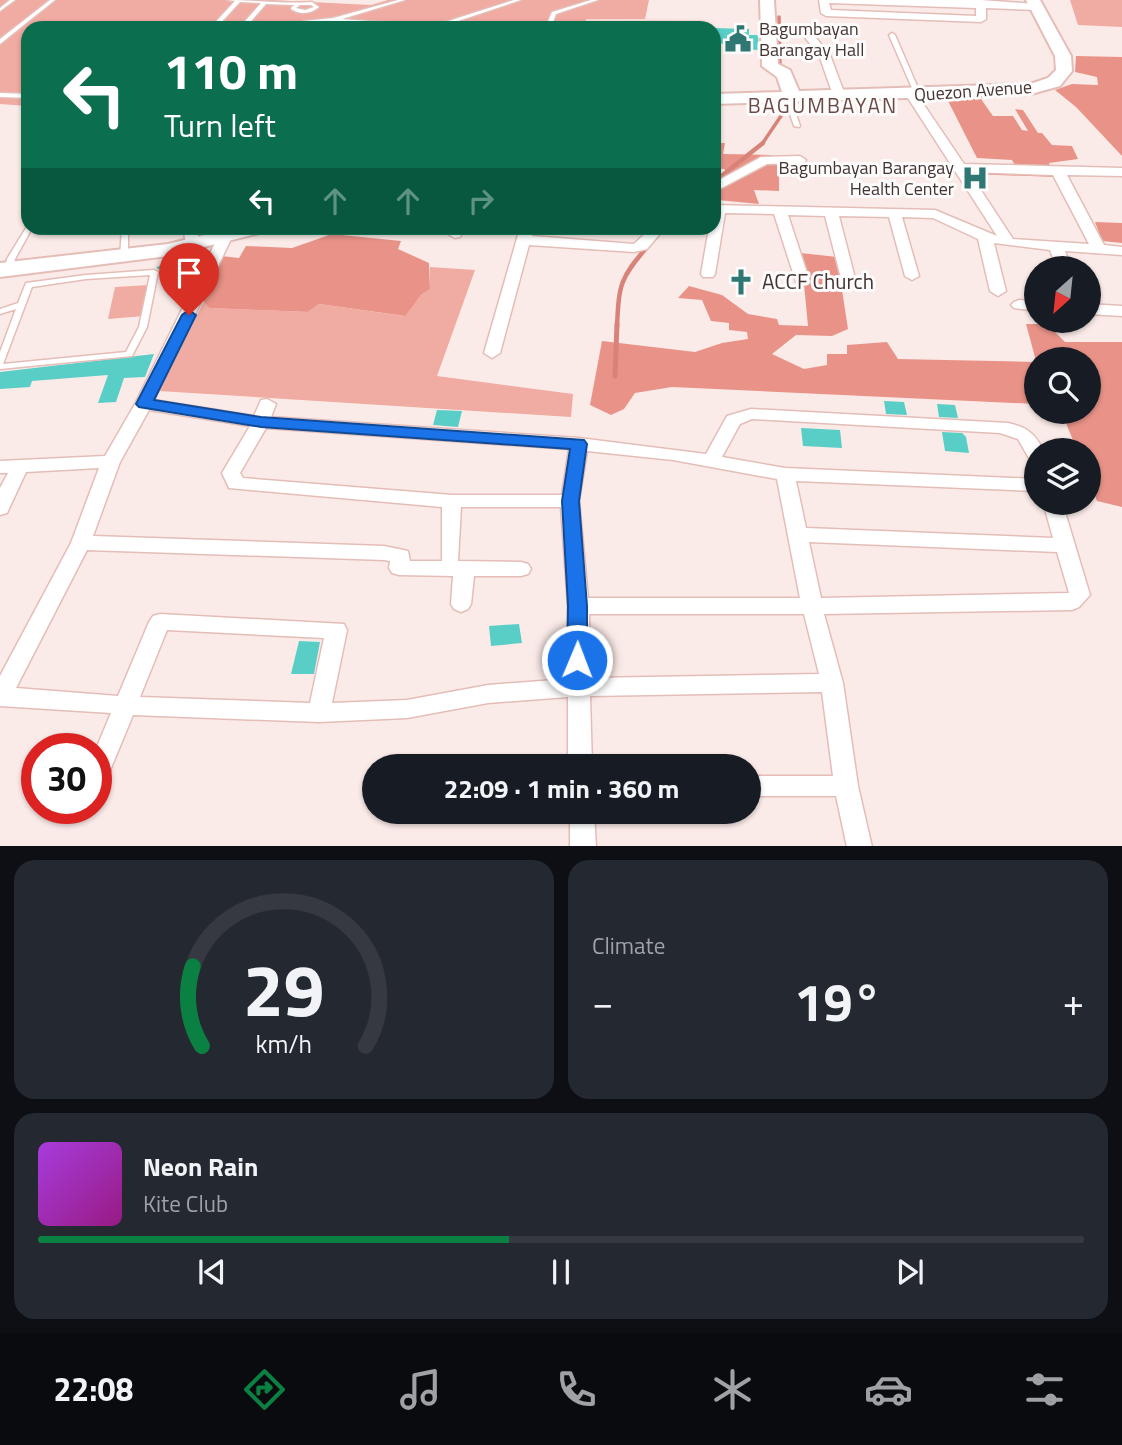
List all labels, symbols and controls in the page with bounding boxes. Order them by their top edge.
place label: Bagumbayan Barangay Hall [759,15,864,63]
public building icon: Bagumbayan Barangay Hall [723,24,753,54]
text: 110 m [164,33,298,108]
icon: left [49,49,140,140]
street label: Quezon Avenue [913,73,1033,108]
district label: BAGUMBAYAN [748,89,898,121]
text: Turn left [164,101,276,149]
place label: Bagumbayan Barangay Health Center [779,154,954,202]
hospital icon: Bagumbayan Barangay Health Center [960,163,990,193]
icon: left [243,182,281,220]
icon: ahead [316,182,354,220]
icon: ahead [389,182,427,220]
icon: right [462,182,500,220]
pin [159,243,219,315]
icon: arrive [170,254,208,292]
north arrow [1024,256,1101,332]
map controls [1024,256,1101,515]
place label: ACCF Church [762,265,874,297]
church icon: ACCF Church [726,267,756,297]
button: search [1024,347,1101,424]
button: layers [1024,438,1101,515]
position arrow [540,623,614,697]
speed limit sign: 30 [21,733,112,824]
text: 22:09 · 1 min · 360 m [444,769,679,808]
text: Climate [592,928,665,963]
text: 29 [243,934,325,1044]
text: 19° [794,962,882,1041]
text: − [592,973,613,1031]
text: + [1063,973,1084,1031]
text: km/h [256,1024,312,1062]
text: Neon Rain [143,1147,258,1186]
text: Kite Club [143,1186,228,1221]
icon: previous [193,1253,231,1291]
icon: pause [542,1253,580,1291]
icon: next [891,1253,929,1291]
text: 22:08 [53,1365,133,1413]
icon: directions [240,1365,289,1414]
icon: music [396,1365,445,1414]
icon: phone [552,1365,601,1414]
icon: climate [708,1365,757,1414]
icon: car [864,1365,913,1414]
icon: filters [1020,1365,1069,1414]

